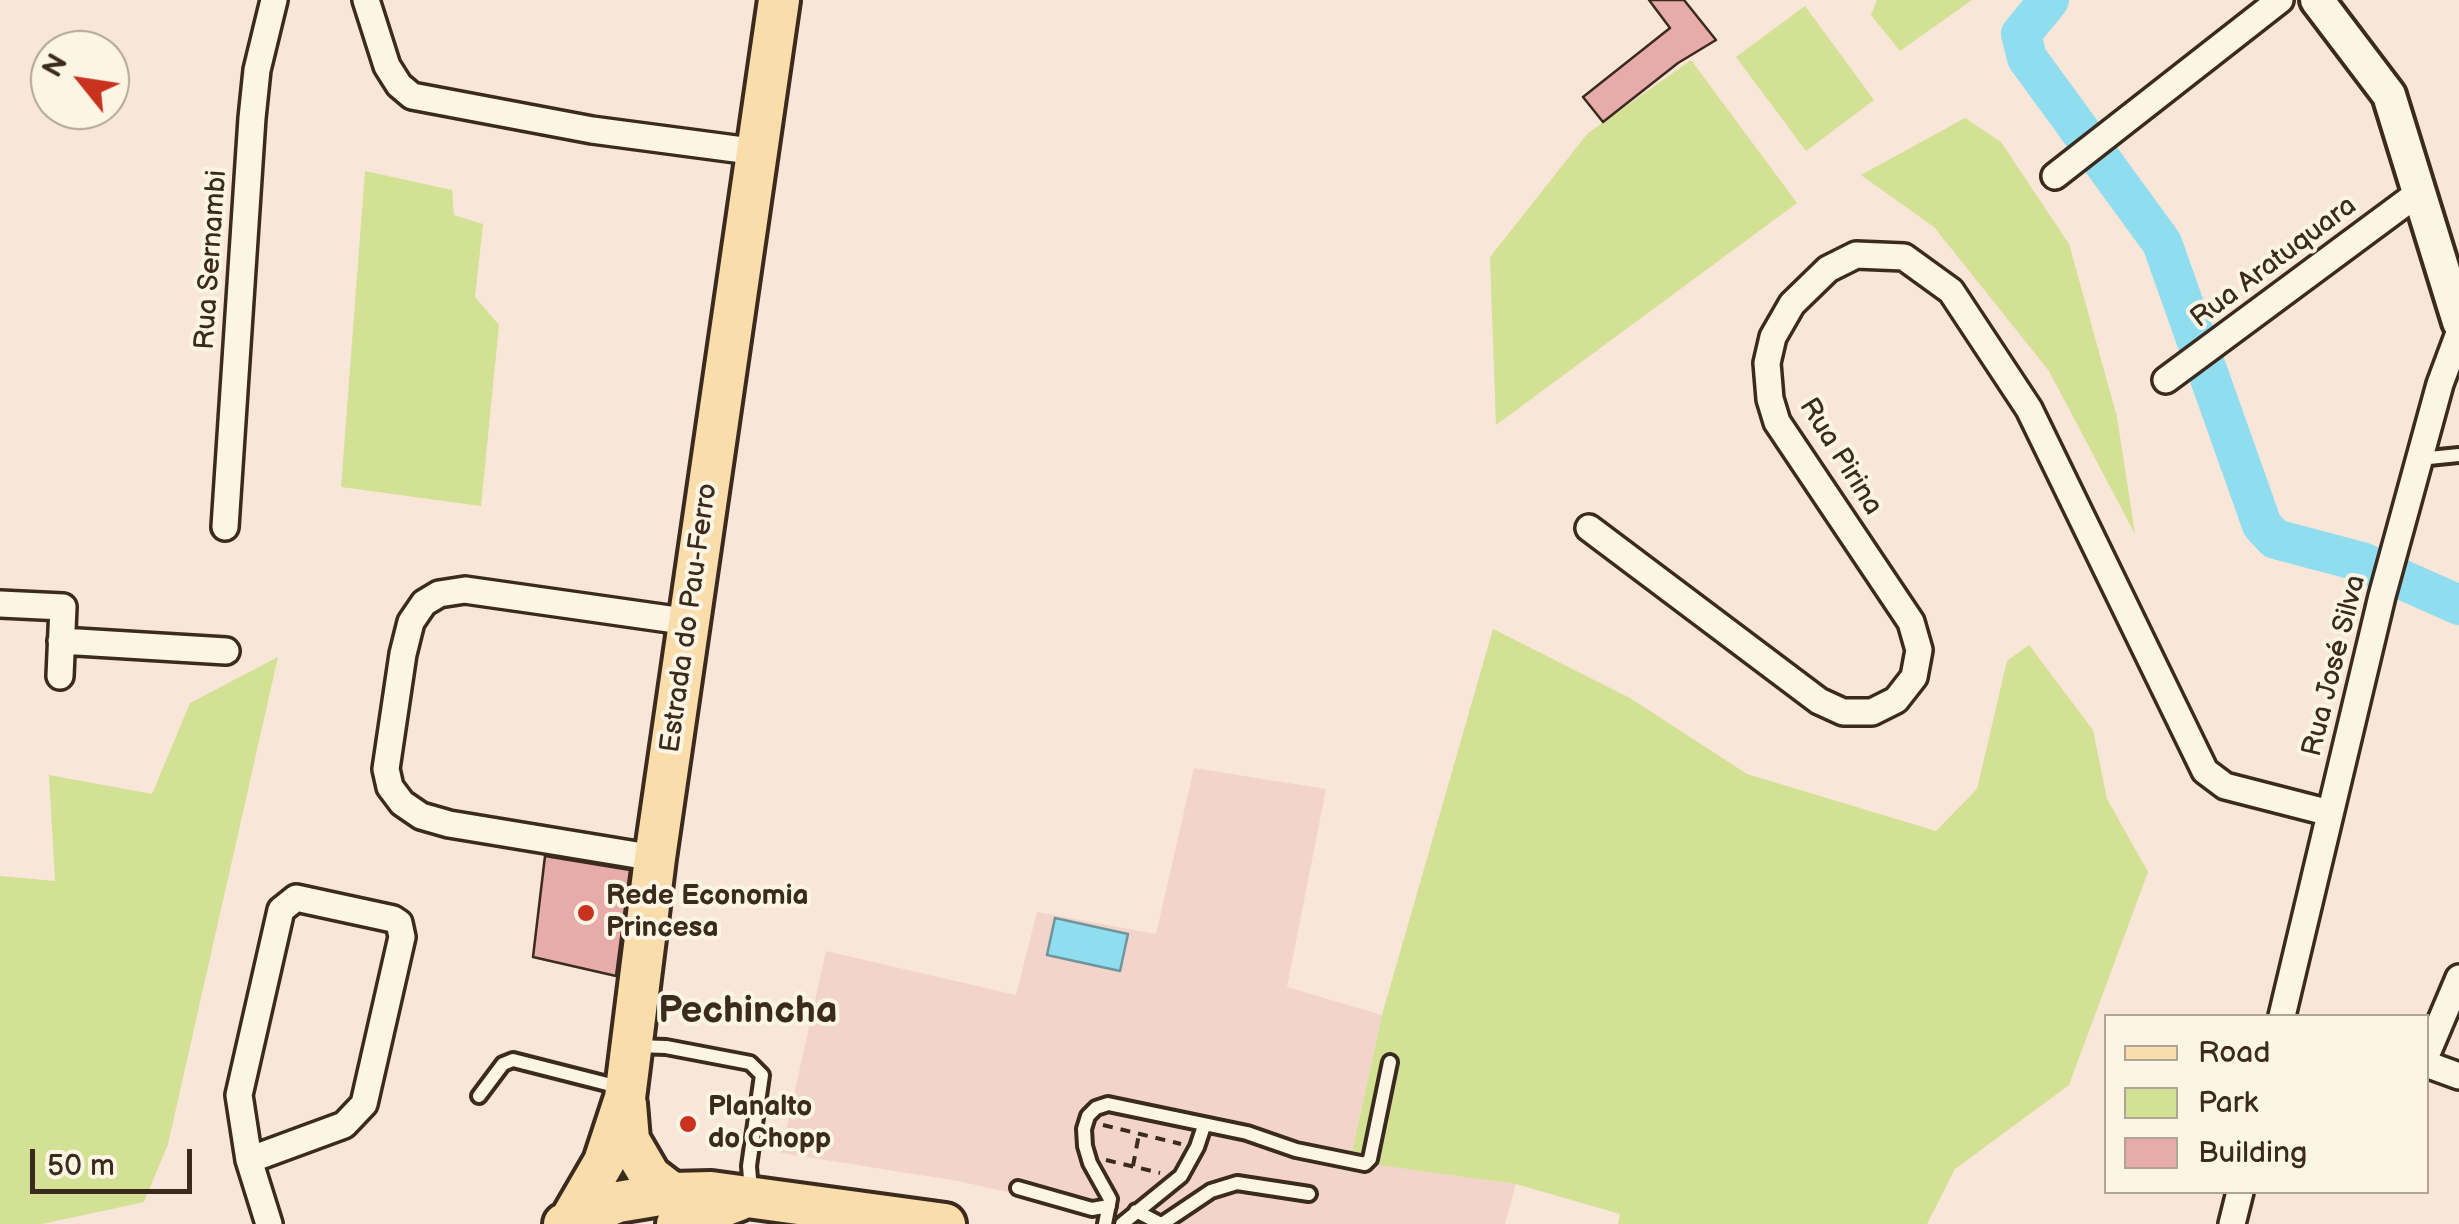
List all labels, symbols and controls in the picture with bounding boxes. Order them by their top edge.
north arrow [30,30,130,130]
text: N [36,48,75,83]
street label: Rua Sernambi [189,169,235,351]
street label: Rua Aratuquara [2185,190,2363,336]
street label: Rua Pirina [1791,392,1889,522]
street label: Estrada do Pau-Ferro [654,481,726,755]
street label: Rua José Silva [2296,572,2374,760]
place label: Rede Economia Princesa [606,880,809,946]
marker: Rede Economia Princesa [575,902,597,924]
district label: Pechincha [658,989,838,1035]
legend [2104,1014,2429,1194]
text: Road [2198,1035,2271,1071]
text: Park [2198,1085,2258,1121]
place label: Planalto do Chopp [708,1091,831,1157]
marker: Planalto do Chopp [677,1113,699,1135]
scale bar [35,1129,198,1191]
text: Building [2198,1135,2307,1171]
text: 50 m [47,1148,115,1184]

